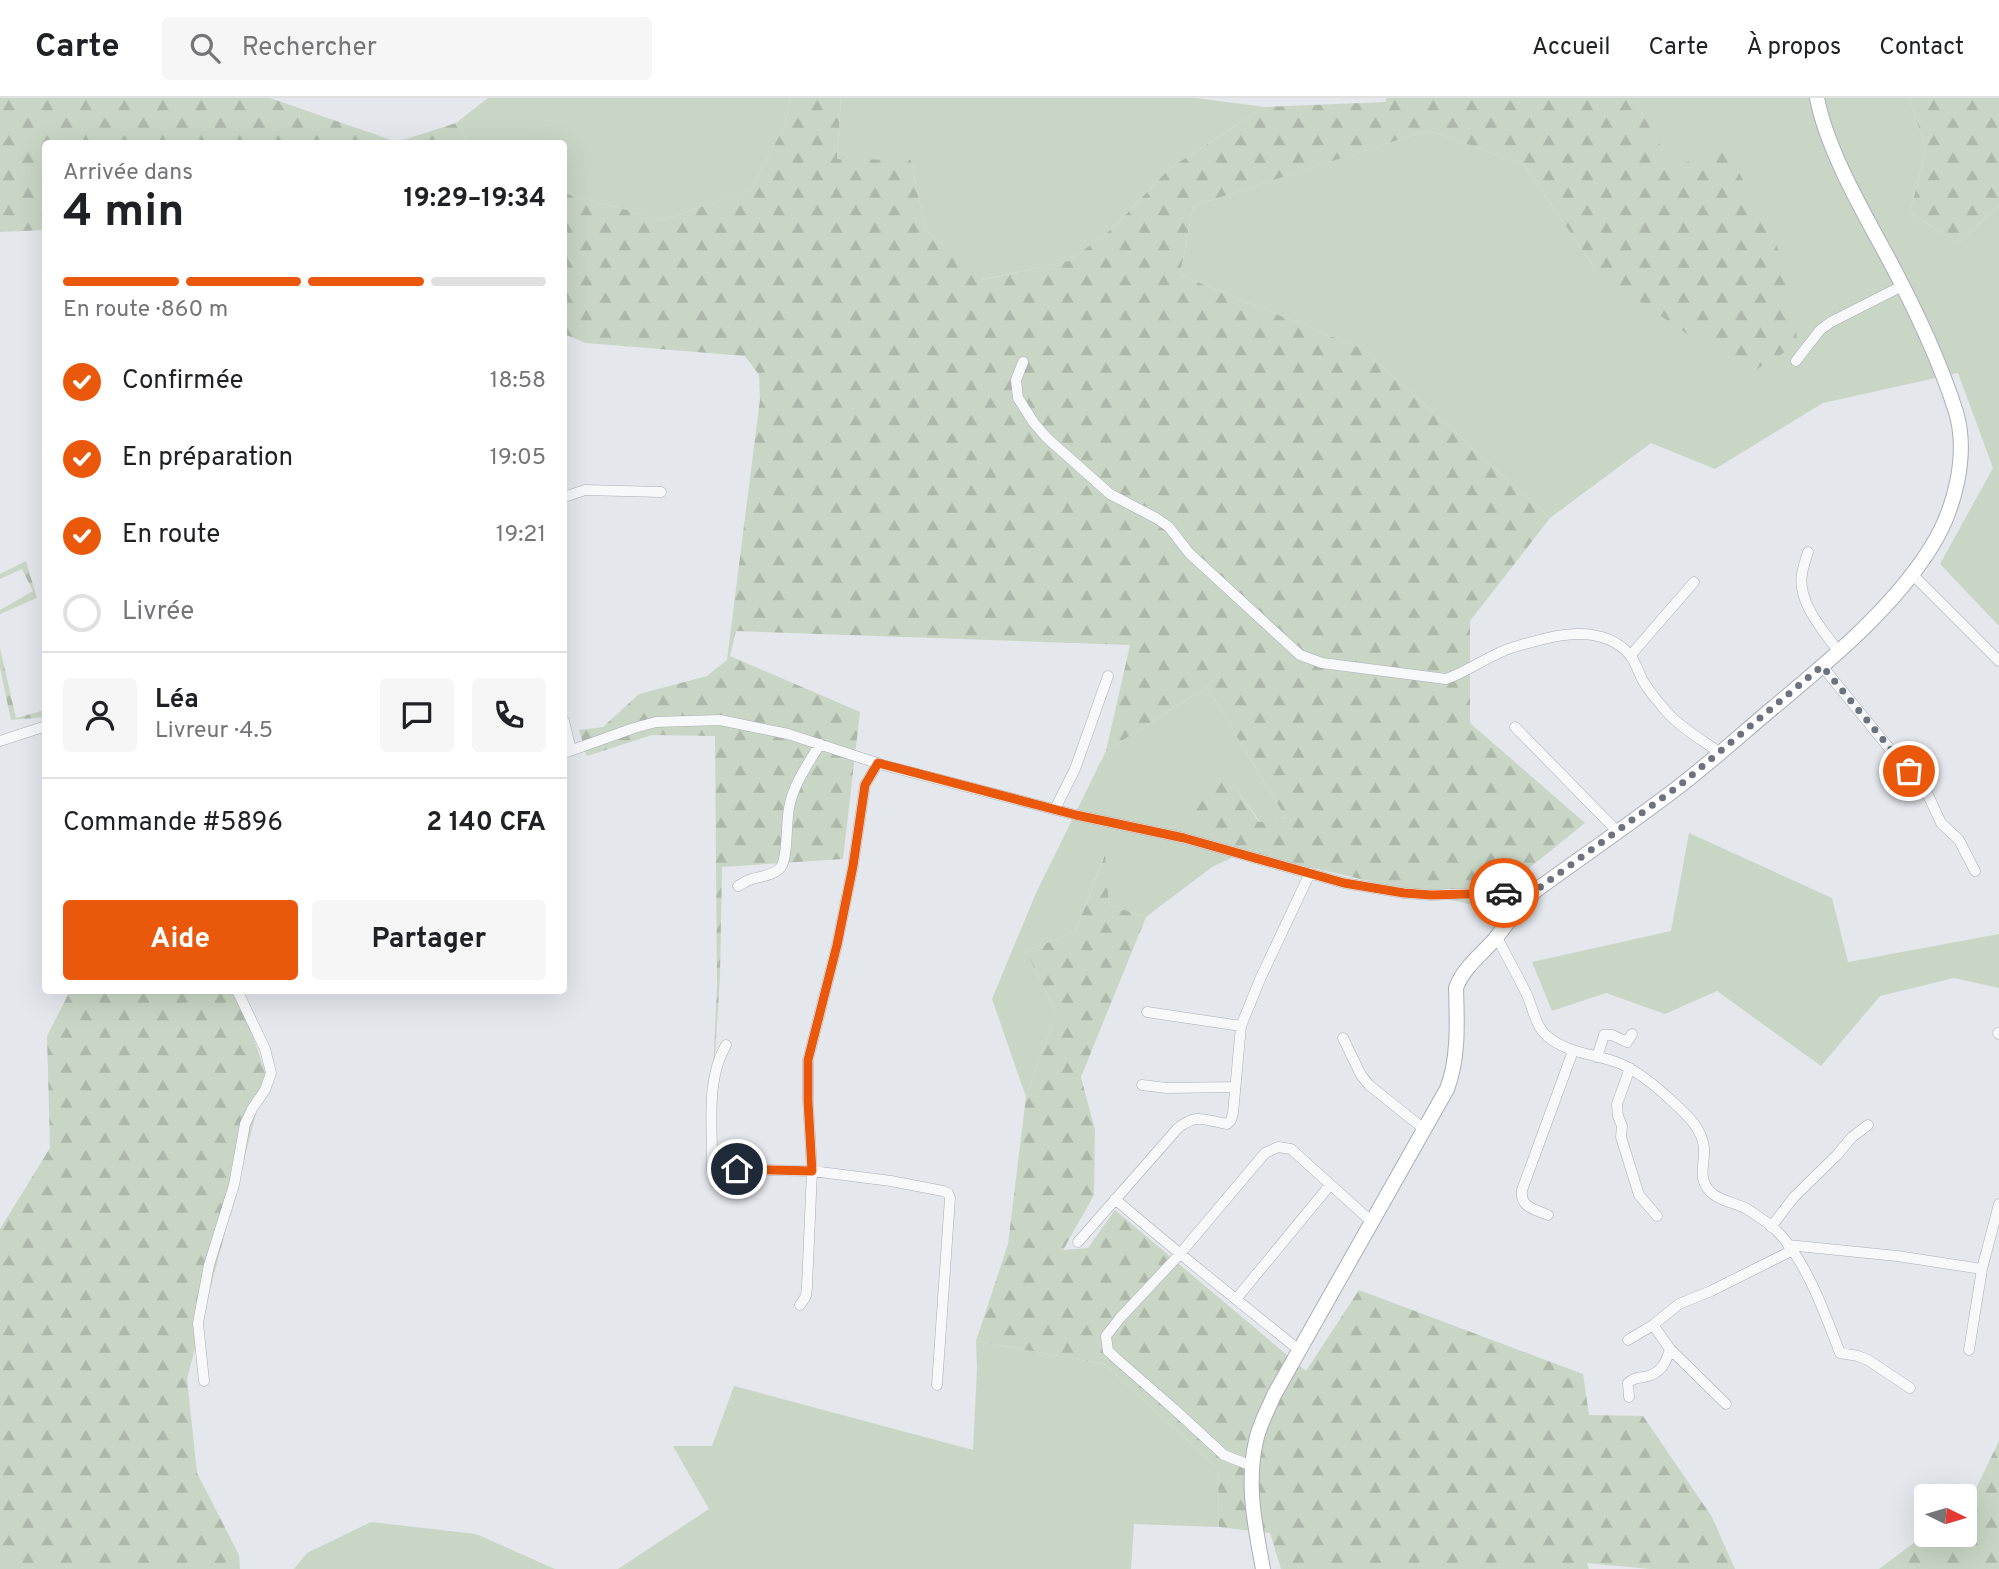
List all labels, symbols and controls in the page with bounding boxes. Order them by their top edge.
search box [162,17,652,80]
text: Carte [35,27,120,69]
icon: search [186,29,224,67]
text: Rechercher [242,32,377,65]
text: Accueil [1532,33,1611,63]
text: Carte [1649,33,1708,63]
text: À propos [1746,33,1841,63]
text: Contact [1879,33,1964,63]
text: Arrivée dans [63,159,193,188]
text: 19:29–19:34 [403,183,546,216]
text: 4 min [63,184,185,243]
text: En route · 860 m [63,296,228,325]
icon: check [63,363,101,401]
text: Confirmée [122,365,244,398]
text: 18:58 [490,367,546,396]
icon: check [63,440,101,478]
text: En préparation [122,442,293,475]
text: 19:05 [489,444,546,473]
icon: check [63,517,101,555]
text: En route [122,519,220,552]
text: 19:21 [496,521,546,550]
text: Livrée [122,596,194,629]
button: person [63,678,137,752]
button: chat [380,678,454,752]
button: phone [472,678,546,752]
text: Léa [155,684,199,717]
text: Livreur · 4.5 [155,717,273,746]
pin [1879,741,1939,801]
icon: bag [1890,752,1928,790]
text: Commande #5896 [63,807,283,840]
text: 2 140 CFA [426,807,546,840]
courier [1469,858,1539,928]
icon: car [1485,874,1523,912]
button: Aide [63,900,298,980]
button: Partager [312,900,546,980]
pin [707,1139,767,1199]
icon: home [718,1150,756,1188]
north arrow [1914,1484,1978,1547]
map controls [1914,1484,1977,1547]

